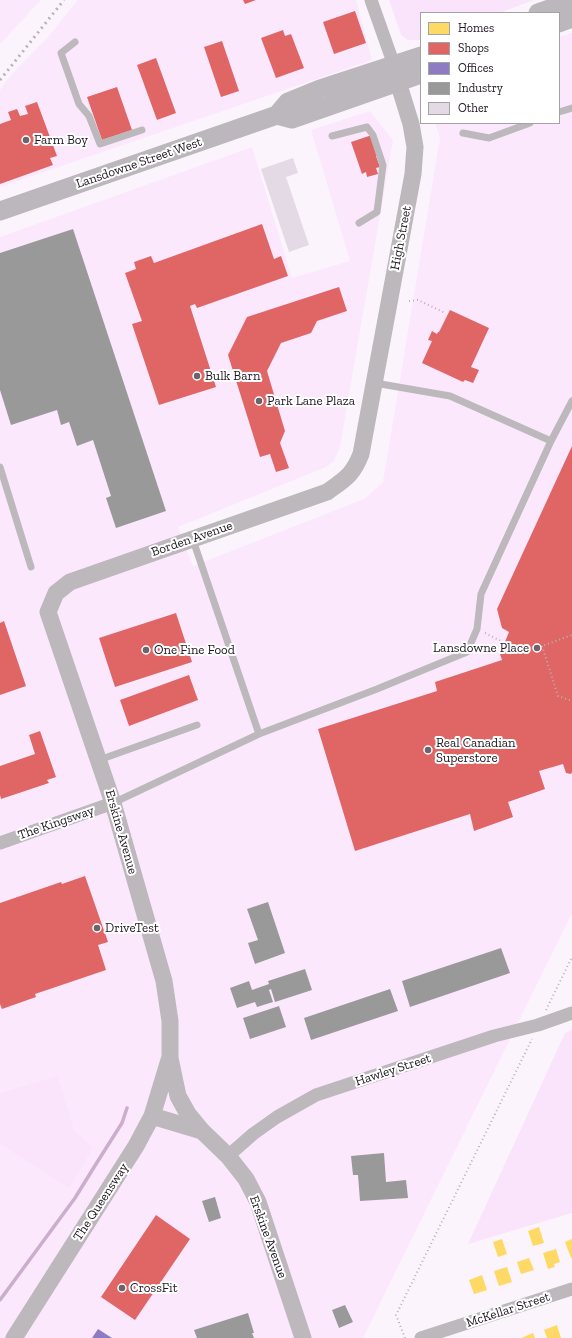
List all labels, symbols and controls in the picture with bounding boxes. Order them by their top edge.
legend [420,12,560,124]
text: Homes [458,21,494,35]
text: Shops [458,41,489,55]
text: Offices [458,61,494,75]
text: Industry [458,81,503,95]
text: Other [458,101,489,115]
place label: Farm Boy [34,132,88,148]
street label: Lansdowne Street West [74,134,204,192]
marker: Farm Boy [21,135,31,145]
street label: High Street [387,205,415,271]
place label: Bulk Barn [205,368,260,384]
marker: Bulk Barn [192,371,202,381]
place label: Park Lane Plaza [267,393,355,409]
marker: Park Lane Plaza [254,396,264,406]
street label: Borden Avenue [149,518,235,560]
place label: Lansdowne Place [433,640,529,656]
place label: One Fine Food [154,642,235,658]
marker: Lansdowne Place [532,643,542,653]
marker: One Fine Food [141,645,151,655]
place label: Real Canadian Superstore [436,735,516,766]
marker: Real Canadian Superstore [423,745,433,755]
street label: Erskine Avenue [102,788,140,876]
street label: The Kingsway [16,803,96,843]
place label: DriveTest [105,920,159,936]
marker: DriveTest [92,923,102,933]
street label: Hawley Street [353,1050,433,1090]
street label: The Queensway [70,1160,132,1244]
street label: Erskine Avenue [246,1194,290,1280]
place label: CrossFit [130,1280,177,1296]
marker: CrossFit [117,1283,127,1293]
street label: McKellar Street [464,1289,552,1331]

